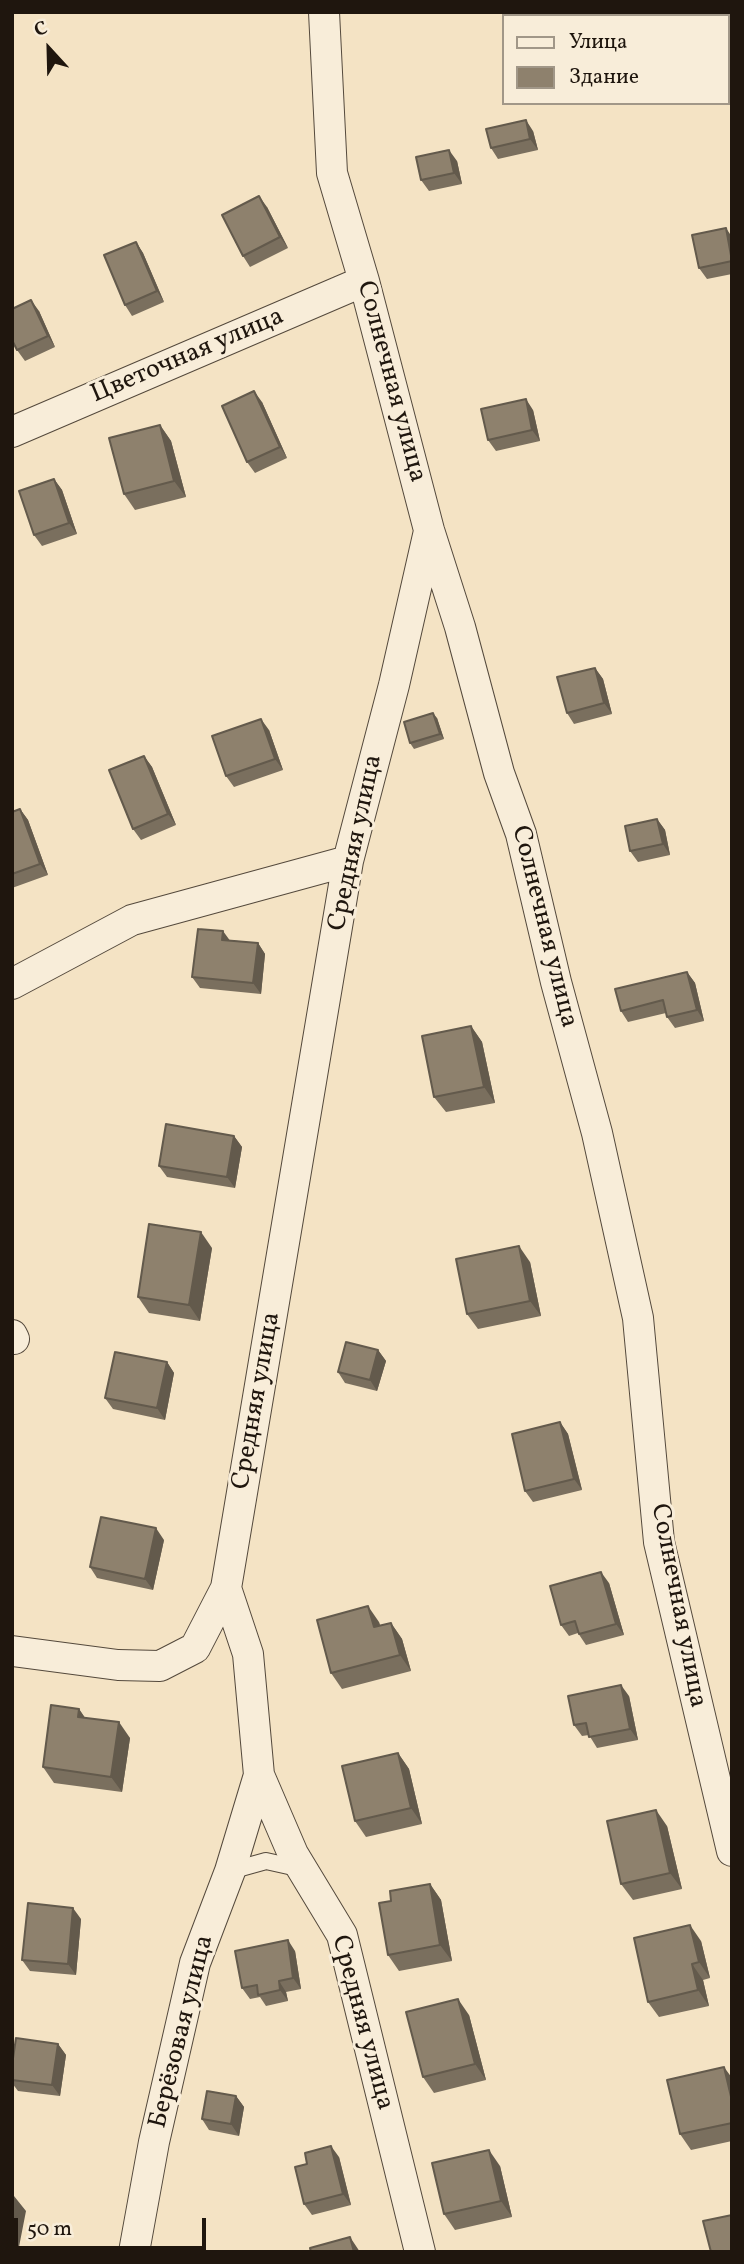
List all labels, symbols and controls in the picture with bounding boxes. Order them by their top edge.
north arrow [14,14,84,84]
legend [503,14,730,105]
text: С [31,15,52,44]
text: Улица [569,28,627,57]
text: Здание [569,63,639,92]
street label: Солнечная улица [348,278,432,486]
street label: Цветочная улица [87,302,289,412]
street label: Средняя улица [323,752,391,934]
street label: Солнечная улица [503,823,583,1031]
street label: Средняя улица [227,1310,289,1492]
street label: Солнечная улица [642,1501,712,1711]
street label: Берёзовая улица [144,1932,222,2132]
street label: Средняя улица [323,1932,399,2114]
scale bar [18,2204,210,2248]
text: 50 m [27,2215,72,2244]

